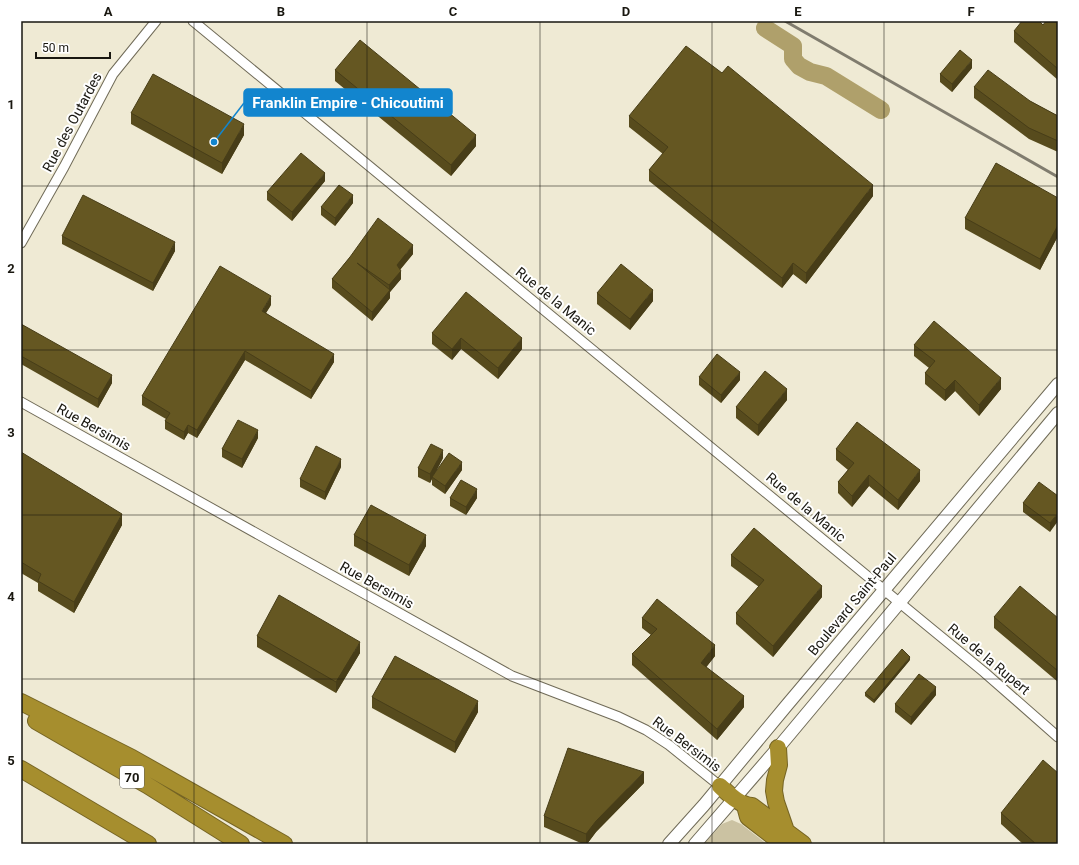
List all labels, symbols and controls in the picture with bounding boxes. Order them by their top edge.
text: A [104,4,113,19]
text: B [277,4,285,19]
text: C [449,4,458,19]
text: D [622,4,630,19]
text: E [794,4,802,19]
text: F [967,4,975,19]
scale bar [36,34,110,60]
text: 50 m [42,41,69,55]
street label: Rue des Outardes [39,70,105,174]
callout: Franklin Empire - Chicoutimi [244,89,452,116]
text: Franklin Empire - Chicoutimi [252,94,444,112]
text: 1 [7,97,15,112]
text: 2 [7,261,15,276]
street label: Rue de la Manic [513,264,599,338]
street label: Rue Bersimis [54,400,134,454]
text: 3 [7,425,15,440]
street label: Rue de la Manic [763,469,849,545]
street label: Boulevard Saint-Paul [805,550,899,658]
street label: Rue Bersimis [337,558,417,612]
text: 4 [7,589,15,604]
street label: Rue de la Rupert [945,620,1033,698]
street label: Rue Bersimis [650,713,724,775]
text: 5 [7,753,15,768]
road number: 70 [120,766,144,788]

